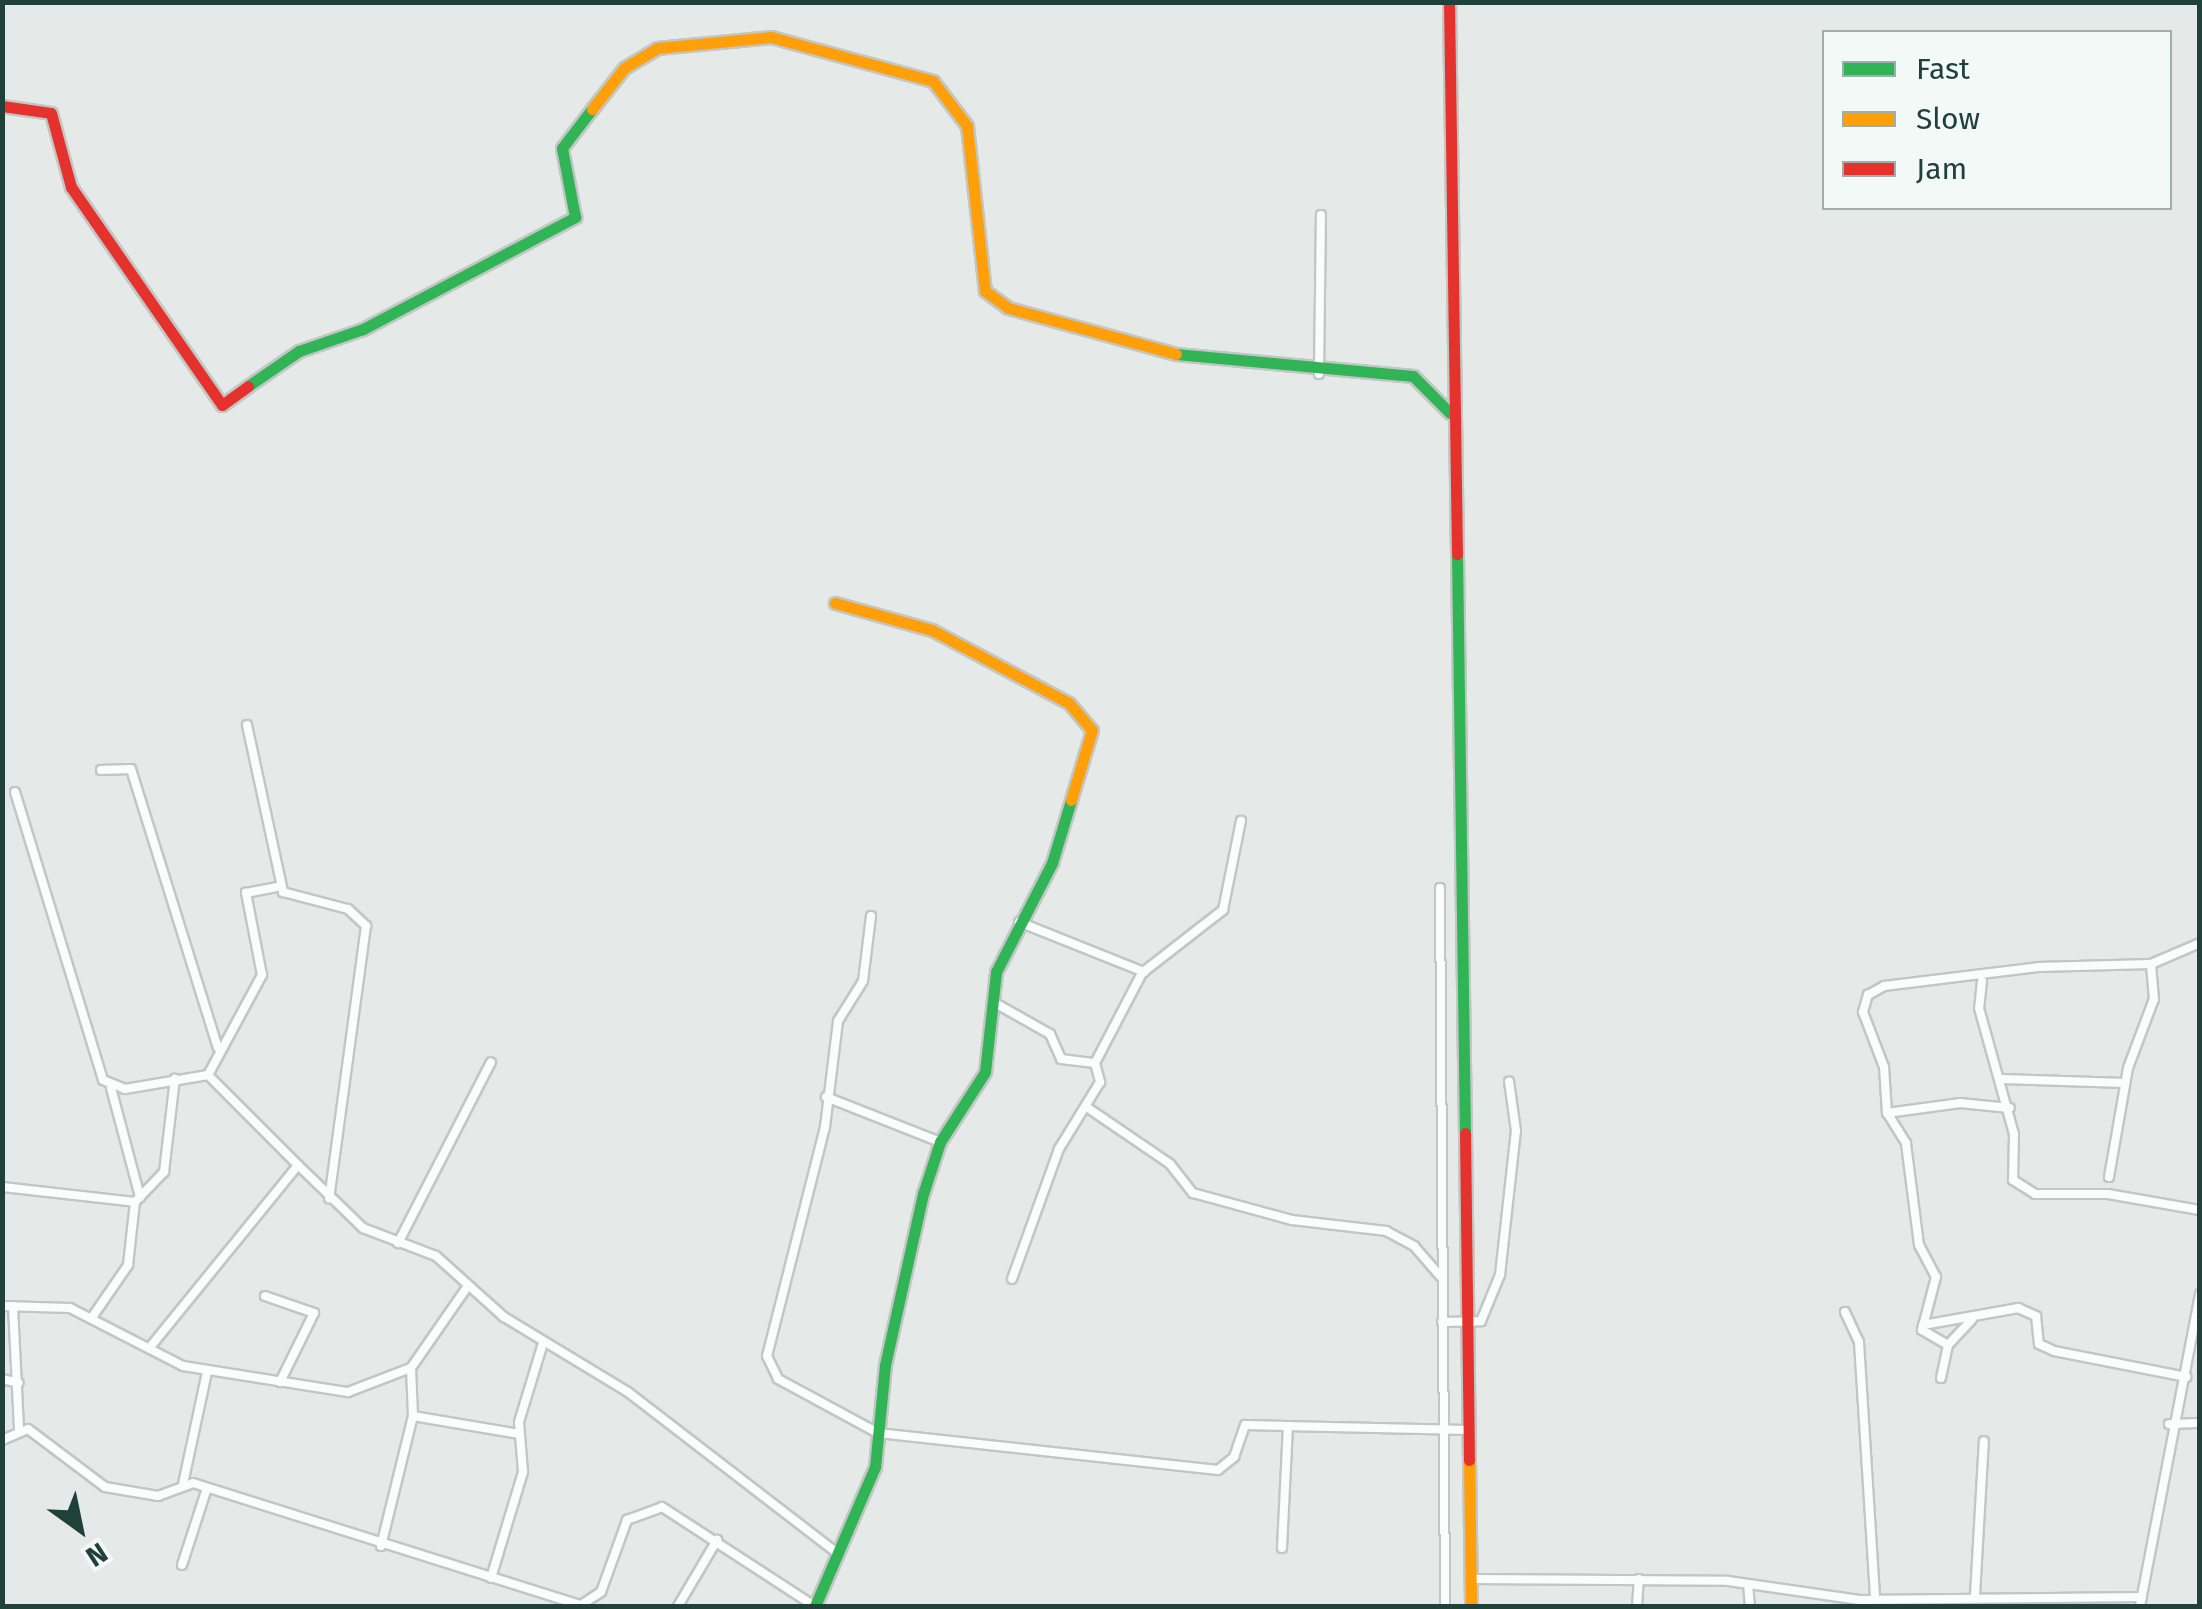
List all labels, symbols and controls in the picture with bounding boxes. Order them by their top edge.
legend [1822,30,2172,210]
text: Fast [1916,51,1970,87]
text: Slow [1916,101,1980,137]
text: Jam [1916,151,1967,187]
north arrow [30,1479,130,1579]
text: N [80,1536,113,1573]

